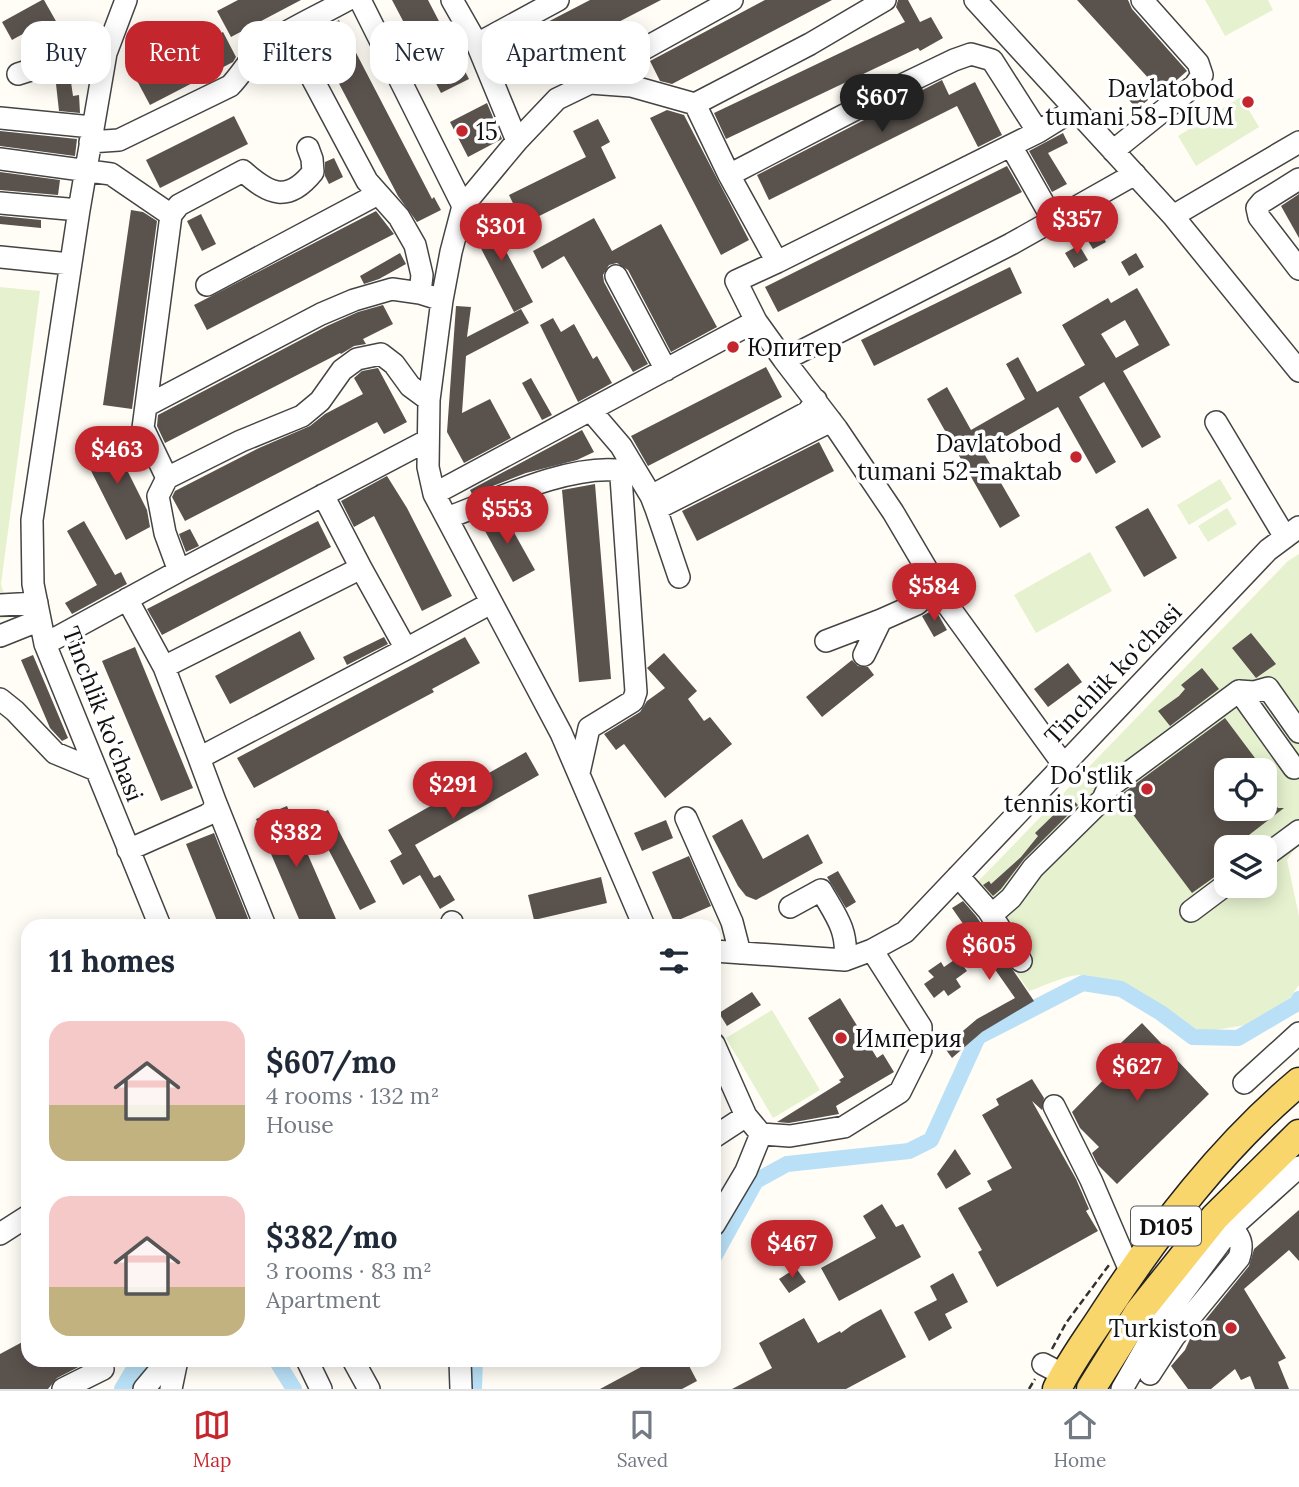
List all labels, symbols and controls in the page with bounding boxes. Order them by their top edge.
chip: Buy [21,21,111,84]
chip: Rent [125,21,224,84]
chip: Filters [238,21,356,84]
chip: New [370,21,468,84]
chip: Apartment [482,21,650,84]
place label: Davlatobod tumani 58-DIUM [1045,73,1234,132]
pin: $607 [841,74,923,134]
text: $607 [856,82,908,111]
marker: Davlatobod tumani 58-DIUM [1240,94,1256,110]
place label: 15 [476,116,498,147]
marker: 15 [454,123,470,139]
pin: $357 [1036,196,1118,256]
pin: $301 [460,204,542,263]
text: $357 [1052,204,1102,233]
text: $301 [476,211,526,240]
place label: Юпитер [747,332,842,363]
marker: Юпитер [725,339,741,355]
pin: $463 [76,426,158,486]
place label: Davlatobod tumani 52-maktab [857,428,1062,487]
text: $463 [91,434,143,463]
marker: Davlatobod tumani 52-maktab [1068,449,1084,465]
pin: $553 [466,486,548,546]
text: $553 [481,494,533,523]
pin: $584 [893,564,975,623]
text: $584 [908,571,960,600]
street label: Tinchlik ko'chasi [1038,597,1188,751]
street label: Tinchlik ko'chasi [55,622,151,806]
map controls [1214,758,1277,898]
button: locate [1214,758,1277,821]
place label: Do'stlik tennis korti [1004,760,1133,819]
pin: $291 [412,762,494,821]
text: $291 [429,769,477,798]
marker: Do'stlik tennis korti [1139,781,1155,797]
pin: $382 [255,810,337,869]
text: $382 [270,817,322,846]
button: layers [1214,835,1277,898]
pin: $605 [948,922,1030,982]
text: $605 [962,930,1016,959]
text: 11 homes [49,942,175,980]
icon: filters [655,942,693,980]
place label: Империя [855,1023,962,1054]
marker: Империя [833,1030,849,1046]
text: $607/mo [266,1043,396,1081]
pin: $627 [1096,1044,1178,1103]
icon: home [105,1049,189,1133]
text: $627 [1112,1051,1162,1080]
text: 4 rooms · 132 m² [266,1081,439,1110]
text: House [266,1110,334,1139]
road number: D105 [1131,1206,1201,1246]
text: $382/mo [266,1218,397,1256]
pin: $467 [751,1220,833,1280]
icon: home [105,1224,189,1308]
text: $467 [767,1228,817,1257]
text: 3 rooms · 83 m² [266,1256,432,1285]
text: Apartment [266,1285,381,1314]
place label: Turkiston [1109,1313,1217,1344]
marker: Turkiston [1223,1320,1239,1336]
tab: Map [193,1406,231,1472]
tab: Saved [617,1406,668,1472]
tab: Home [1053,1406,1106,1472]

